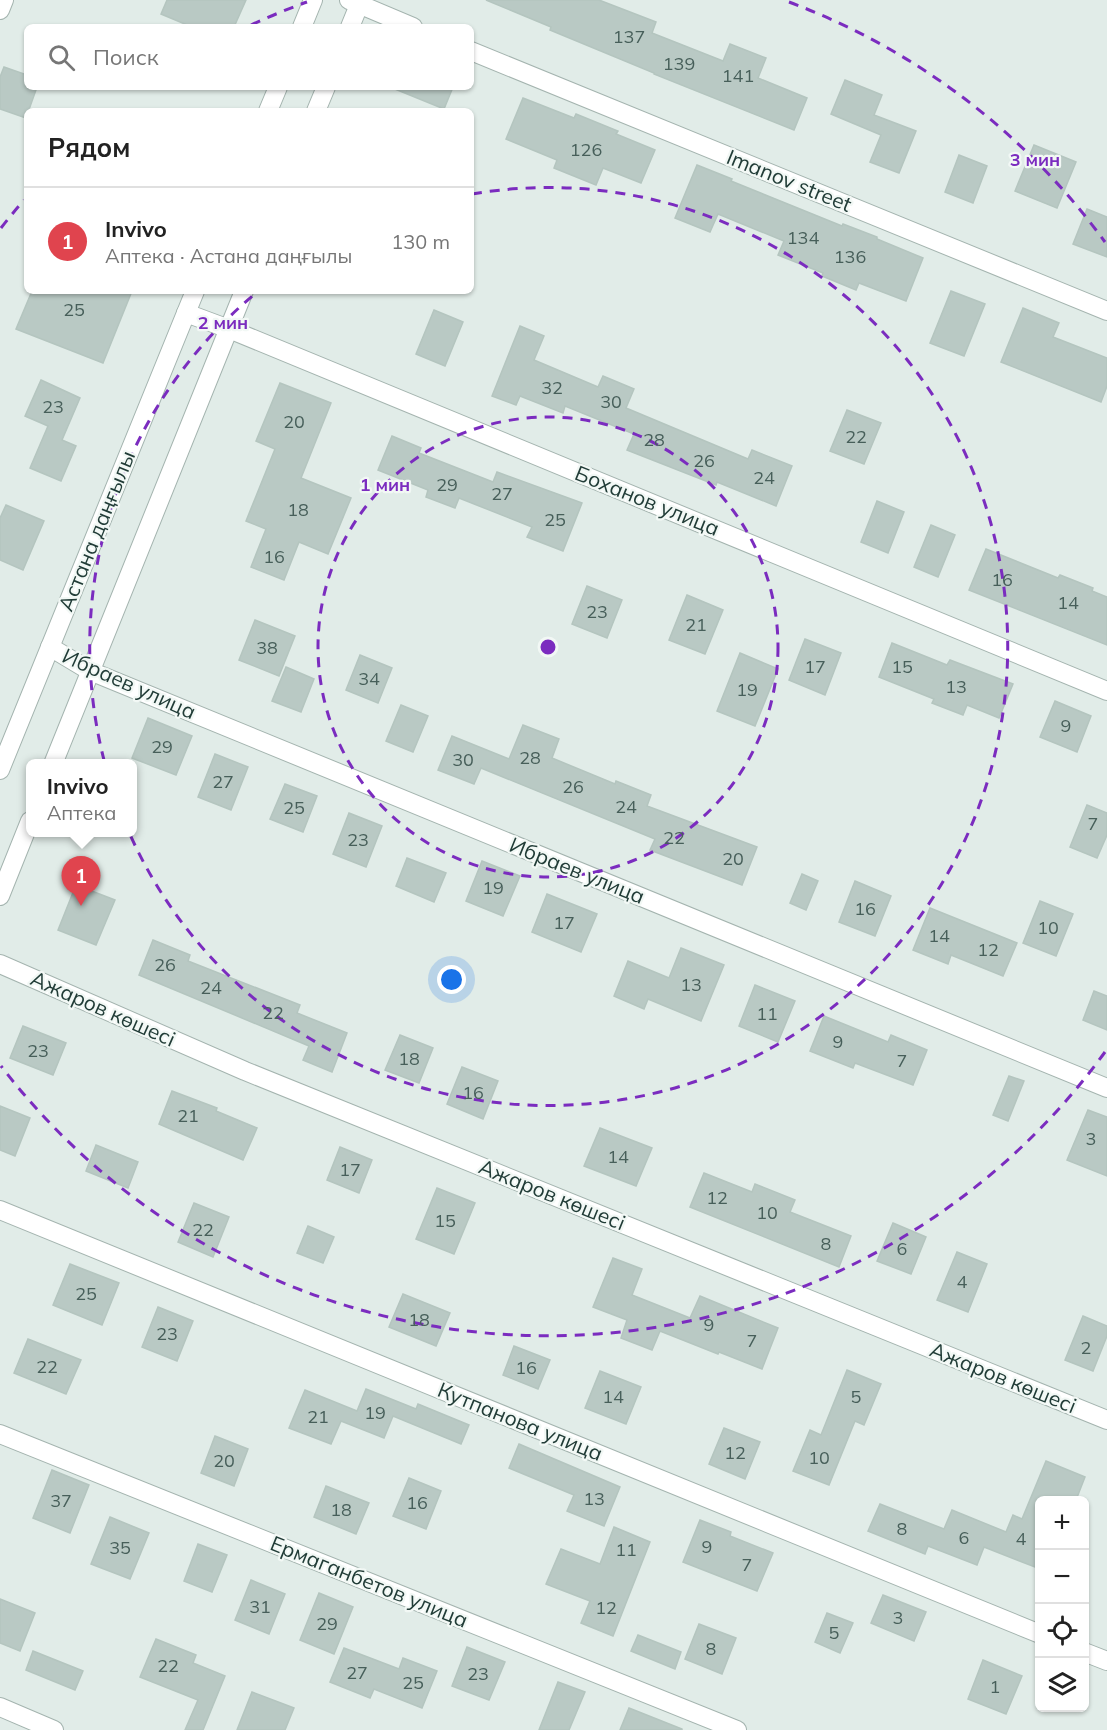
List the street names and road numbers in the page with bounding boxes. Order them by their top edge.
street label: Imanov street [723,143,856,217]
street label: Астана даңғылы [52,447,140,615]
street label: Боханов улица [571,459,723,541]
street label: Ибраев улица [59,642,200,724]
street label: Ибраев улица [506,831,649,909]
street label: Ажаров көшесі [27,965,180,1052]
street label: Ажаров көшесі [475,1153,629,1235]
street label: Ажаров көшесі [926,1336,1080,1418]
street label: Кутпанова улица [434,1376,607,1466]
street label: Ермаганбетов улица [267,1530,472,1633]

